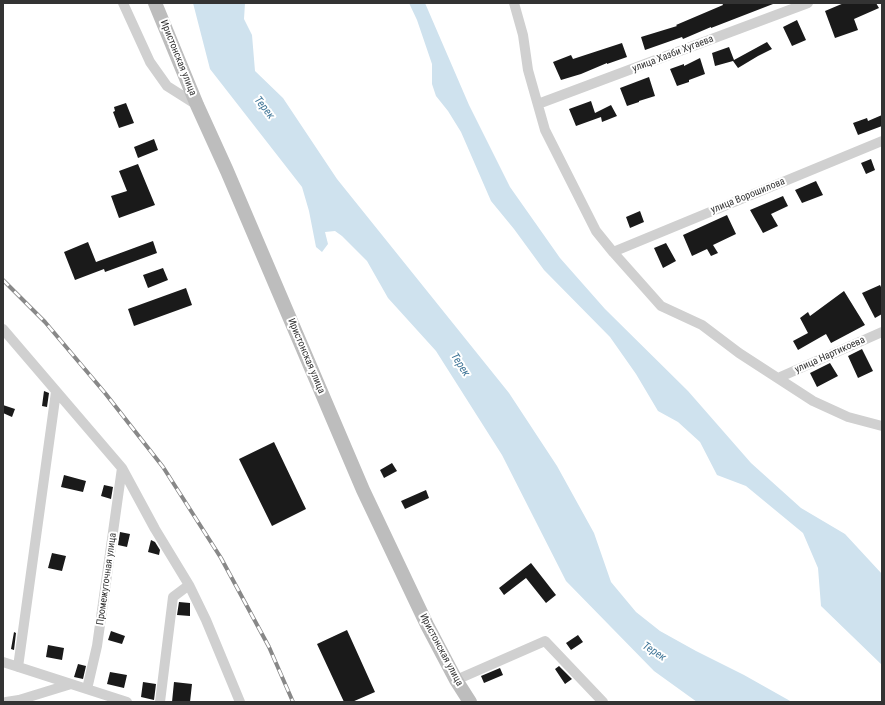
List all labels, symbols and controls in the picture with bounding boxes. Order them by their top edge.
street label: Иристонская улица [157,18,199,98]
street label: улица Хазби Хугаева [631,33,715,75]
water label: Терек [251,94,277,122]
street label: улица Ворошилова [709,176,787,216]
street label: Иристонская улица [285,317,327,395]
street label: улица Нартикоева [793,334,867,376]
water label: Терек [448,351,472,379]
street label: Промежуточная улица [95,532,119,626]
street label: Иристонская улица [417,612,465,688]
water label: Терек [640,640,668,664]

